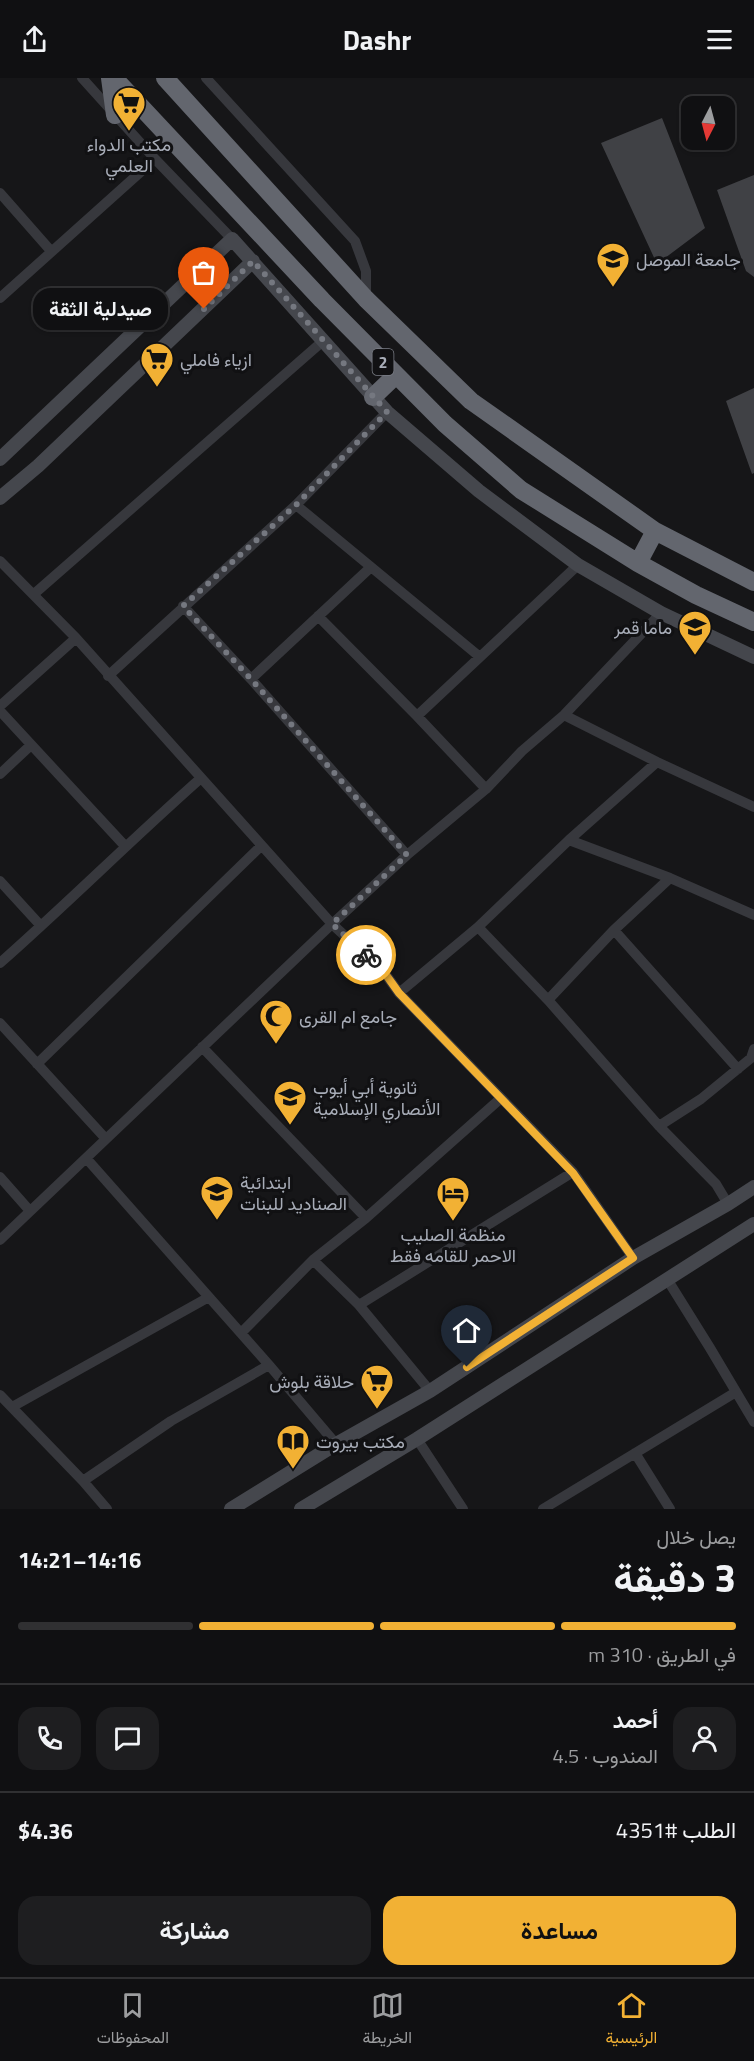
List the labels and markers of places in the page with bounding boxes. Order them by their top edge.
supermarket icon: مكتب الدواء العلمي [111,85,147,132]
place label: مكتب الدواء العلمي [87,131,171,181]
school or university icon: جامعة الموصل [595,241,631,288]
place label: جامعة الموصل [636,246,741,273]
pin [178,247,229,309]
callout: صيدلية الثقة [33,288,168,330]
supermarket icon: ازياء فاملي [139,341,175,388]
place label: ازياء فاملي [180,346,252,375]
school or university icon: ماما قمر [677,609,713,656]
place label: ماما قمر [613,614,672,641]
mosque icon: جامع ام القرى [258,998,294,1045]
place label: جامع ام القرى [299,1003,397,1030]
place label: ثانوية أبي أيوب الأنصاري الإسلامية [313,1074,440,1124]
school or university icon: ثانوية أبي أيوب الأنصاري الإسلامية [272,1079,308,1126]
place label: ابتدائية الصناديد للبنات [240,1169,347,1217]
school or university icon: ابتدائية الصناديد للبنات [199,1174,235,1221]
hotel icon: منظمة الصليب الاحمر للقامه فقط [435,1175,471,1222]
place label: منظمة الصليب الاحمر للقامه فقط [390,1221,516,1269]
pin [441,1305,492,1367]
supermarket icon: حلاقة بلوش [359,1363,395,1410]
place label: حلاقة بلوش [269,1368,354,1395]
library icon: مكتب بيروت [275,1423,311,1470]
place label: مكتب بيروت [316,1428,405,1455]

